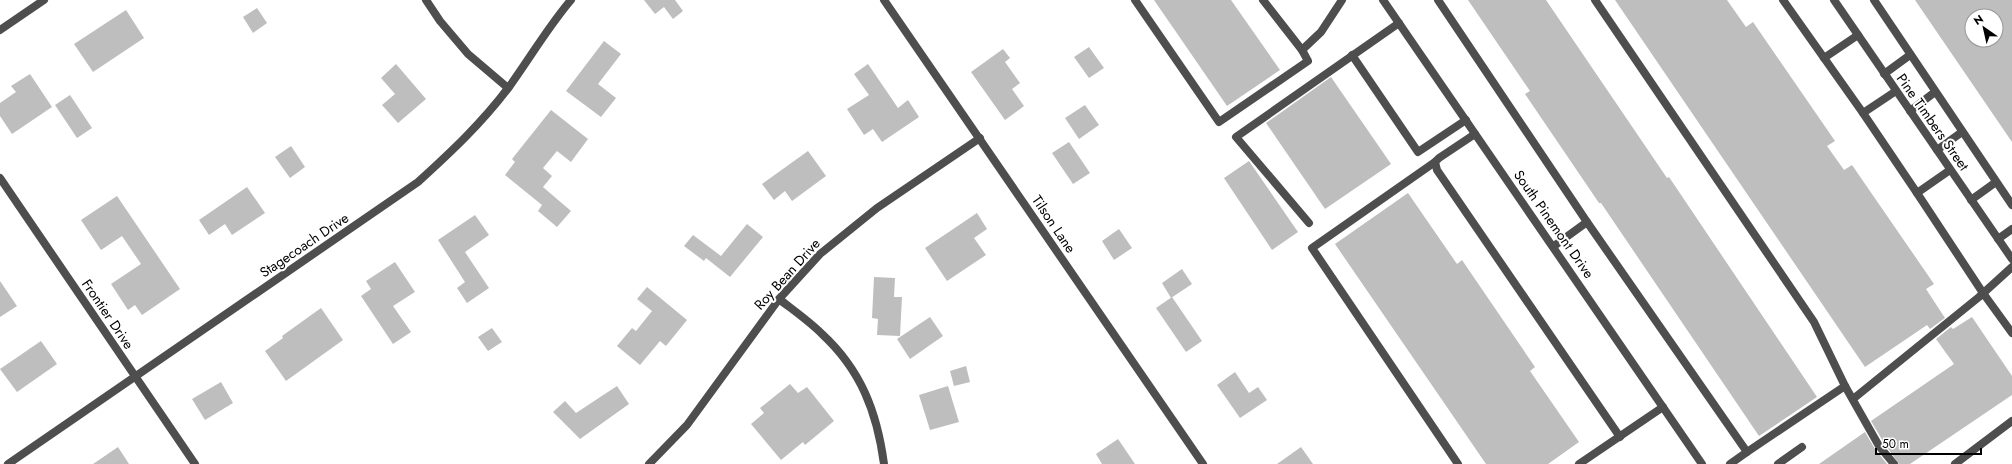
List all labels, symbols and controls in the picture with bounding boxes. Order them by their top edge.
north arrow [1964,8,2004,48]
text: N [1970,11,1987,29]
street label: Pine Timbers Street [1892,69,1974,175]
street label: South Pinemont Drive [1509,166,1599,282]
street label: Tilson Lane [1027,191,1081,257]
street label: Stagecoach Drive [256,208,352,282]
street label: Roy Bean Drive [749,234,825,314]
street label: Frontier Drive [77,275,139,353]
scale bar [1876,430,1981,456]
text: 50 m [1882,435,1909,453]

